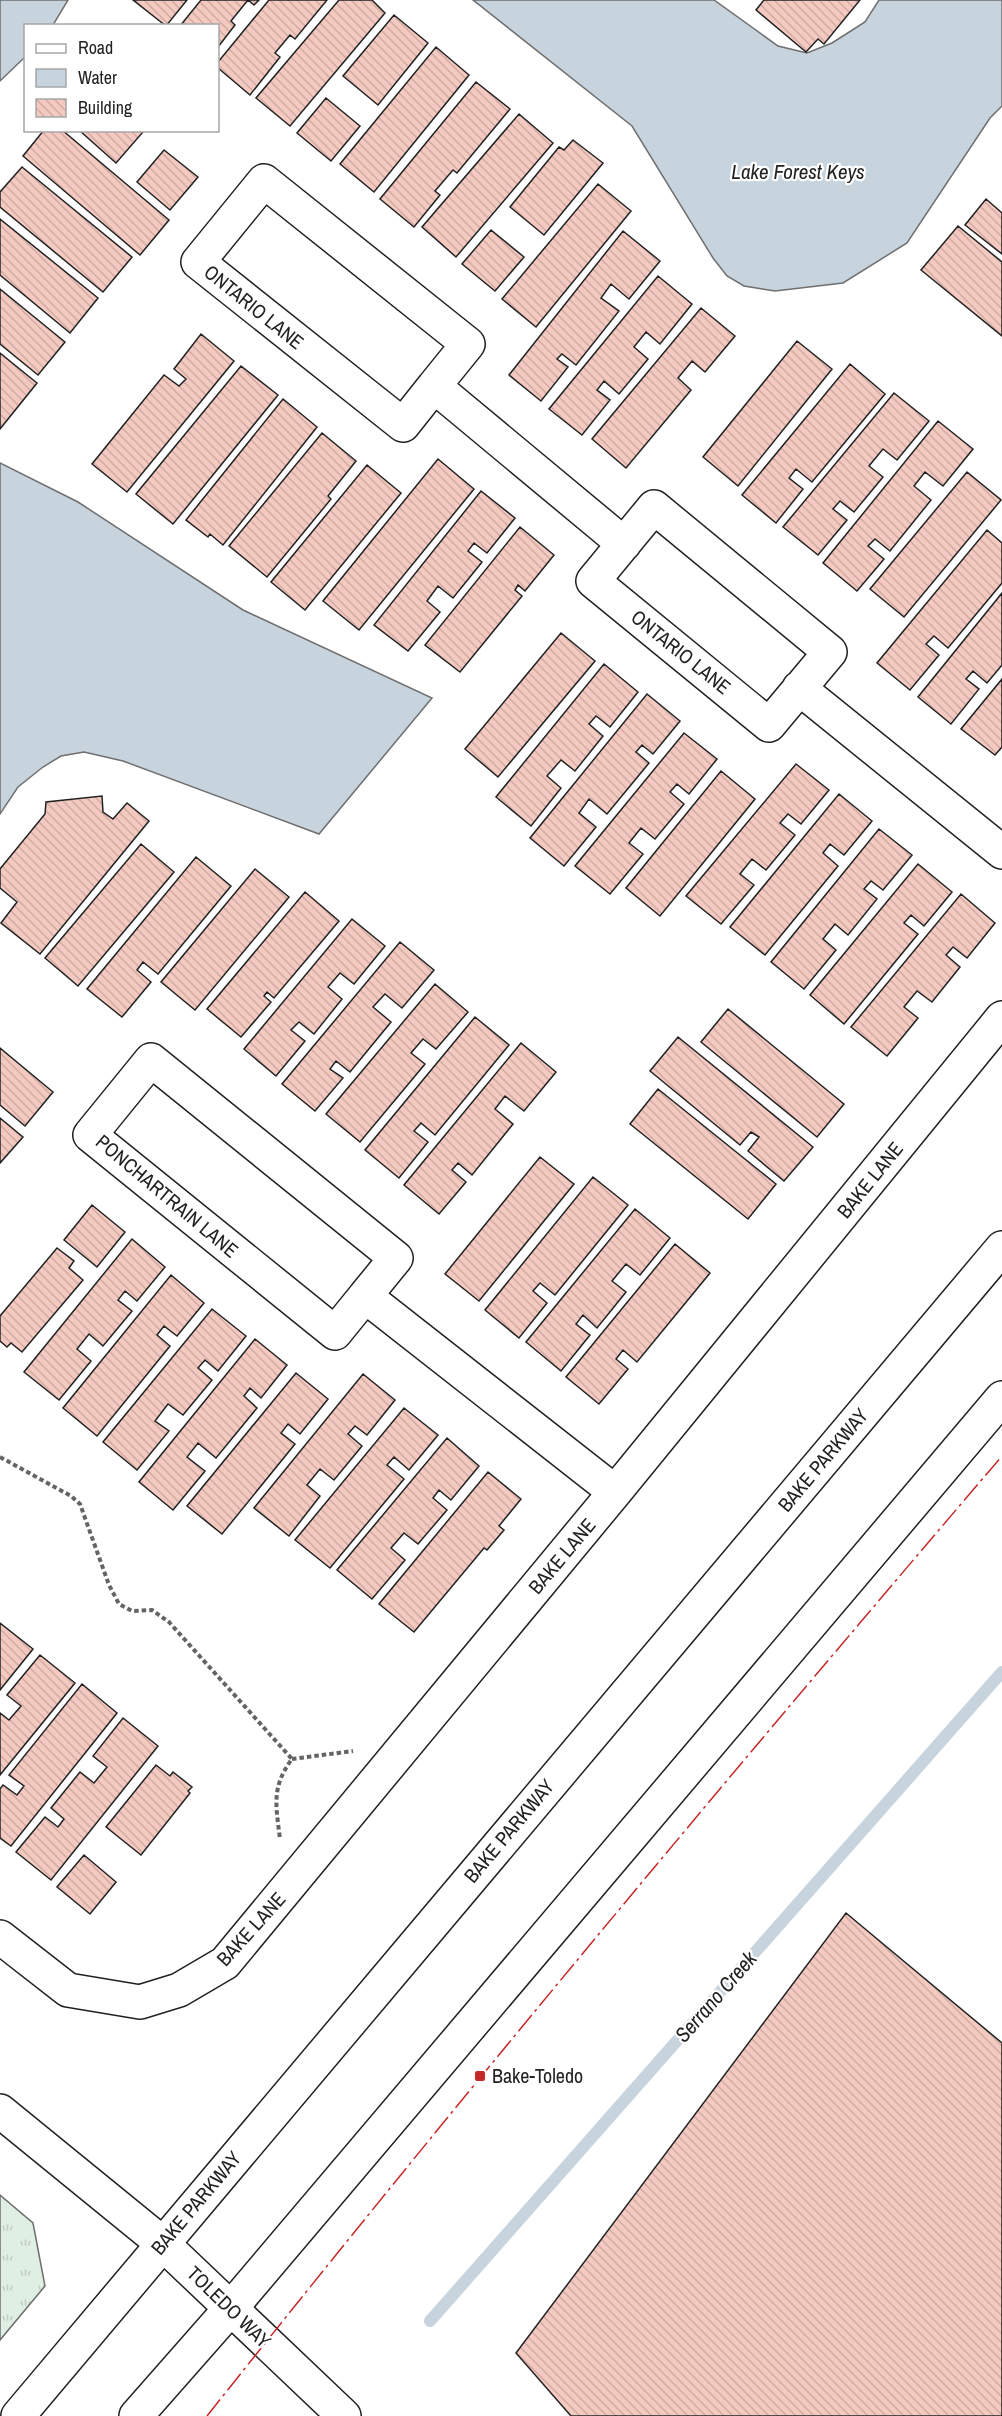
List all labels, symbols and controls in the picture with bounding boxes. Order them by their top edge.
legend [24,24,219,132]
text: Road [78,35,113,60]
text: Water [78,65,117,90]
text: Building [78,95,133,120]
water label: Lake Forest Keys [731,157,865,186]
street label: ONTARIO LANE [199,258,310,355]
street label: ONTARIO LANE [626,603,737,700]
street label: PONCHARTRAIN LANE [90,1128,244,1263]
street label: BAKE LANE [830,1136,909,1224]
street label: BAKE PARKWAY [771,1402,874,1517]
street label: BAKE LANE [522,1512,601,1599]
street label: BAKE PARKWAY [457,1773,560,1888]
street label: BAKE LANE [210,1886,291,1972]
water label: Serrano Creek [668,1944,764,2048]
place label: Bake-Toledo [492,2062,583,2089]
marker: Bake-Toledo [473,2069,487,2083]
street label: BAKE PARKWAY [144,2145,247,2260]
street label: TOLEDO WAY [181,2260,277,2354]

